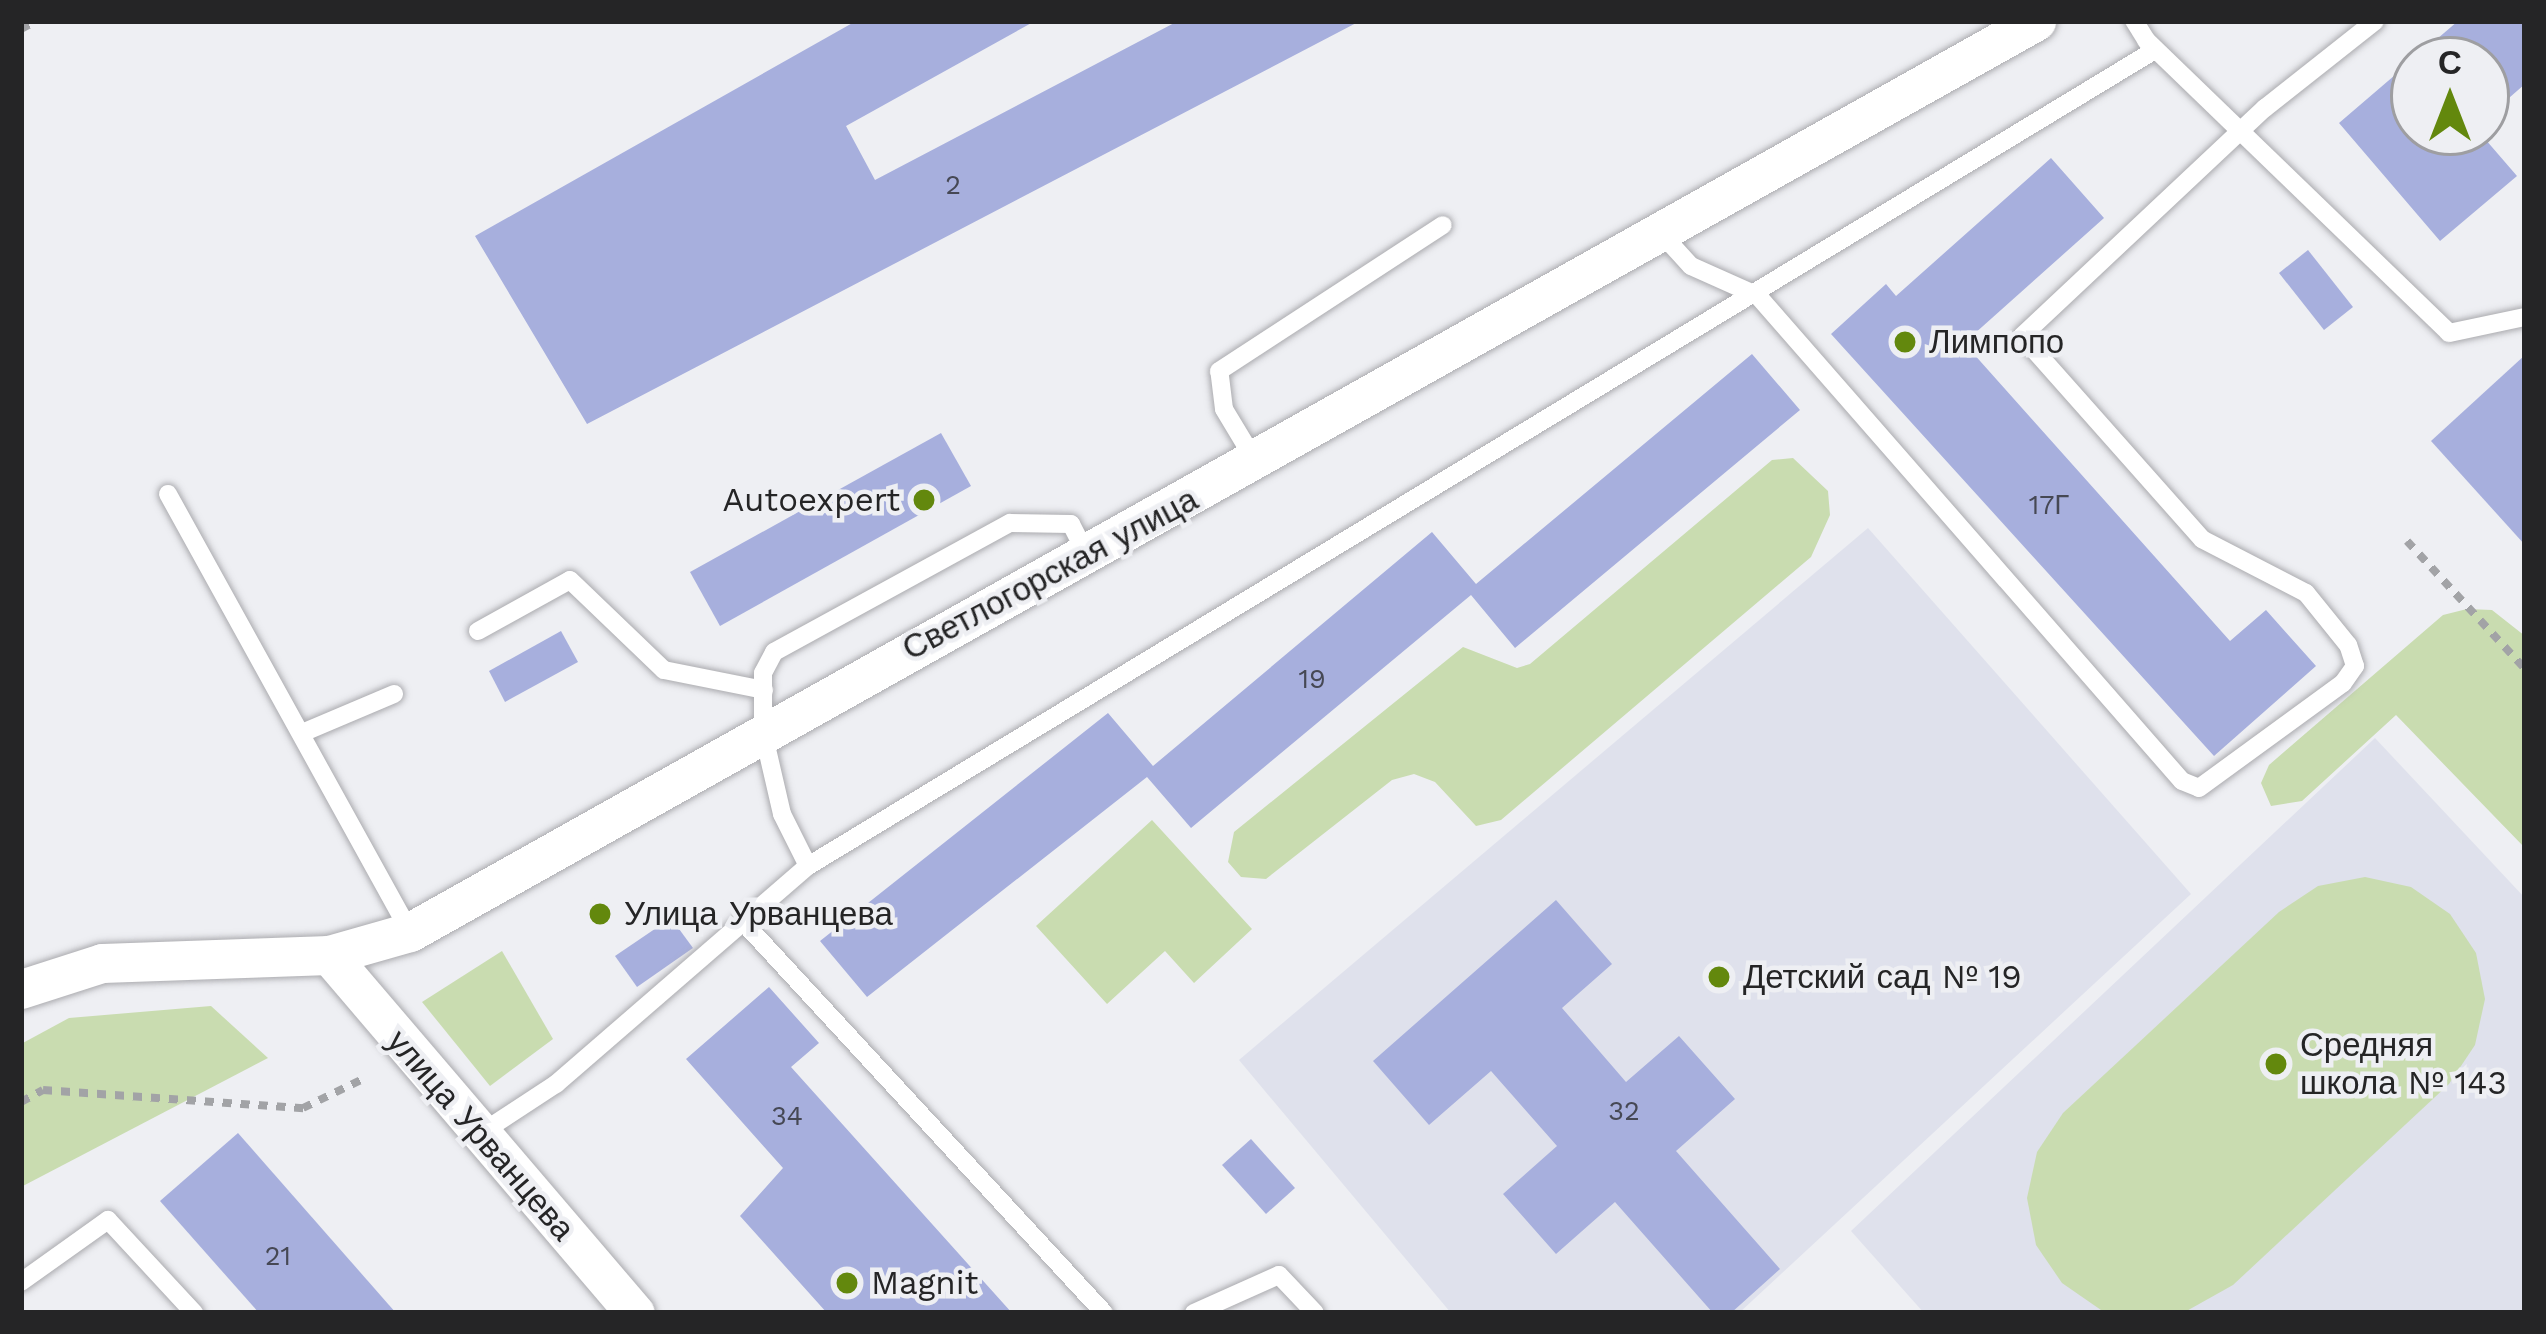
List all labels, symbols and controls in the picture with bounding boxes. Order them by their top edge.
north arrow [2390,36,2510,156]
text: С [2438,43,2462,82]
house number: 2 [945,170,961,202]
place label: Лимпопо [1929,322,2064,362]
marker: Лимпопо [1892,329,1918,355]
street label: Светлогорская улица [896,479,1204,669]
place label: Autoexpert [722,480,900,520]
marker: Autoexpert [911,487,937,513]
house number: 17Г [2029,490,2069,522]
house number: 19 [1298,664,1326,696]
place label: Улица Урванцева [624,894,893,934]
marker: Улица Урванцева [587,901,613,927]
place label: Детский сад № 19 [1743,957,2022,997]
marker: Детский сад № 19 [1706,964,1732,990]
street label: улица Урванцева [379,1022,583,1248]
place label: Средняя школа № 143 [2300,1025,2507,1103]
marker: Средняя школа № 143 [2263,1051,2289,1077]
house number: 32 [1608,1096,1640,1128]
house number: 34 [771,1101,803,1133]
house number: 21 [265,1241,291,1273]
place label: Magnit [871,1263,978,1303]
marker: Magnit [834,1270,860,1296]

